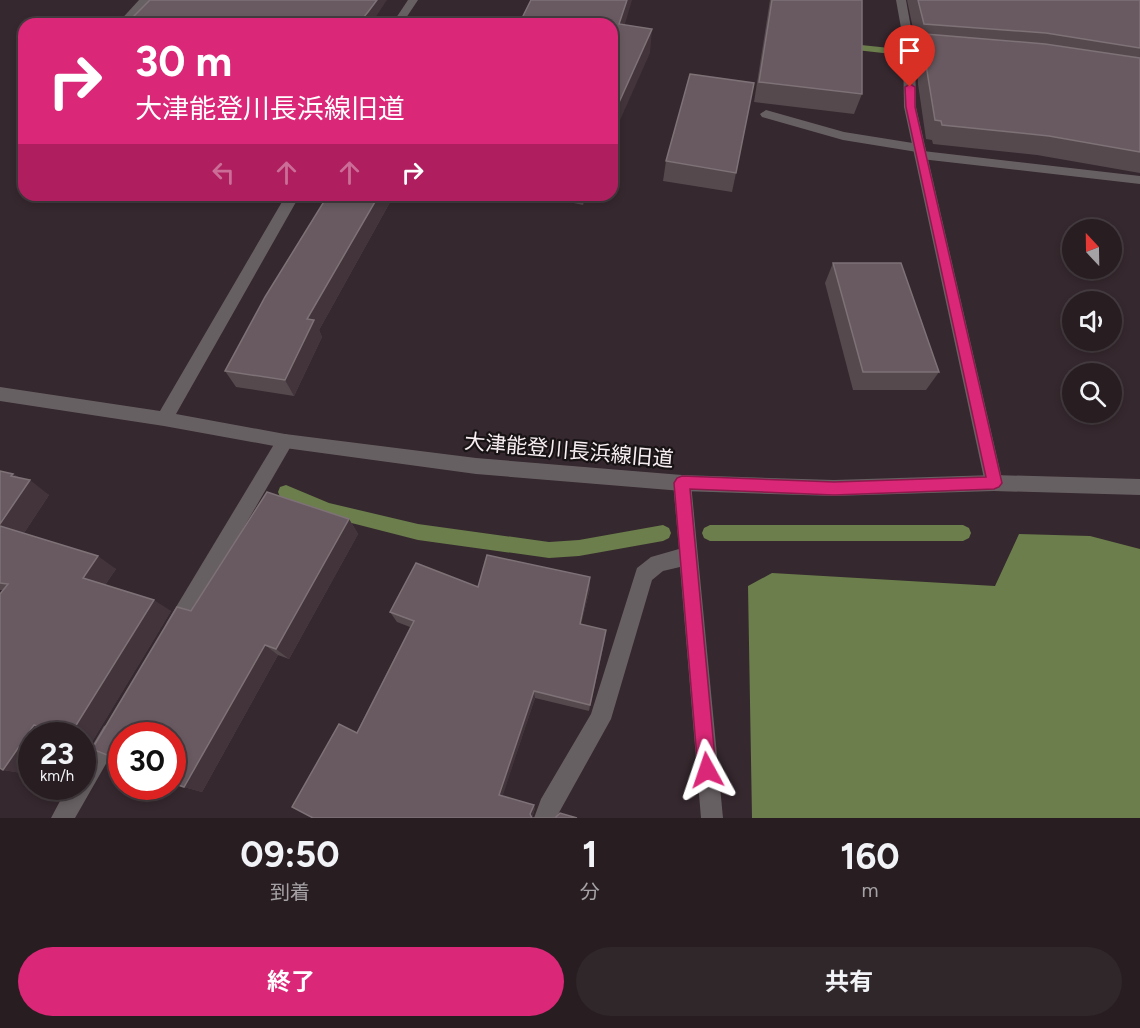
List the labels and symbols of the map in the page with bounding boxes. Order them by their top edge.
pin [884,25,935,87]
north arrow [1062,219,1122,279]
street label: 大津能登川長浜線旧道 [463,428,675,472]
speed limit sign: 30 [108,722,186,800]
position arrow [675,738,739,802]

